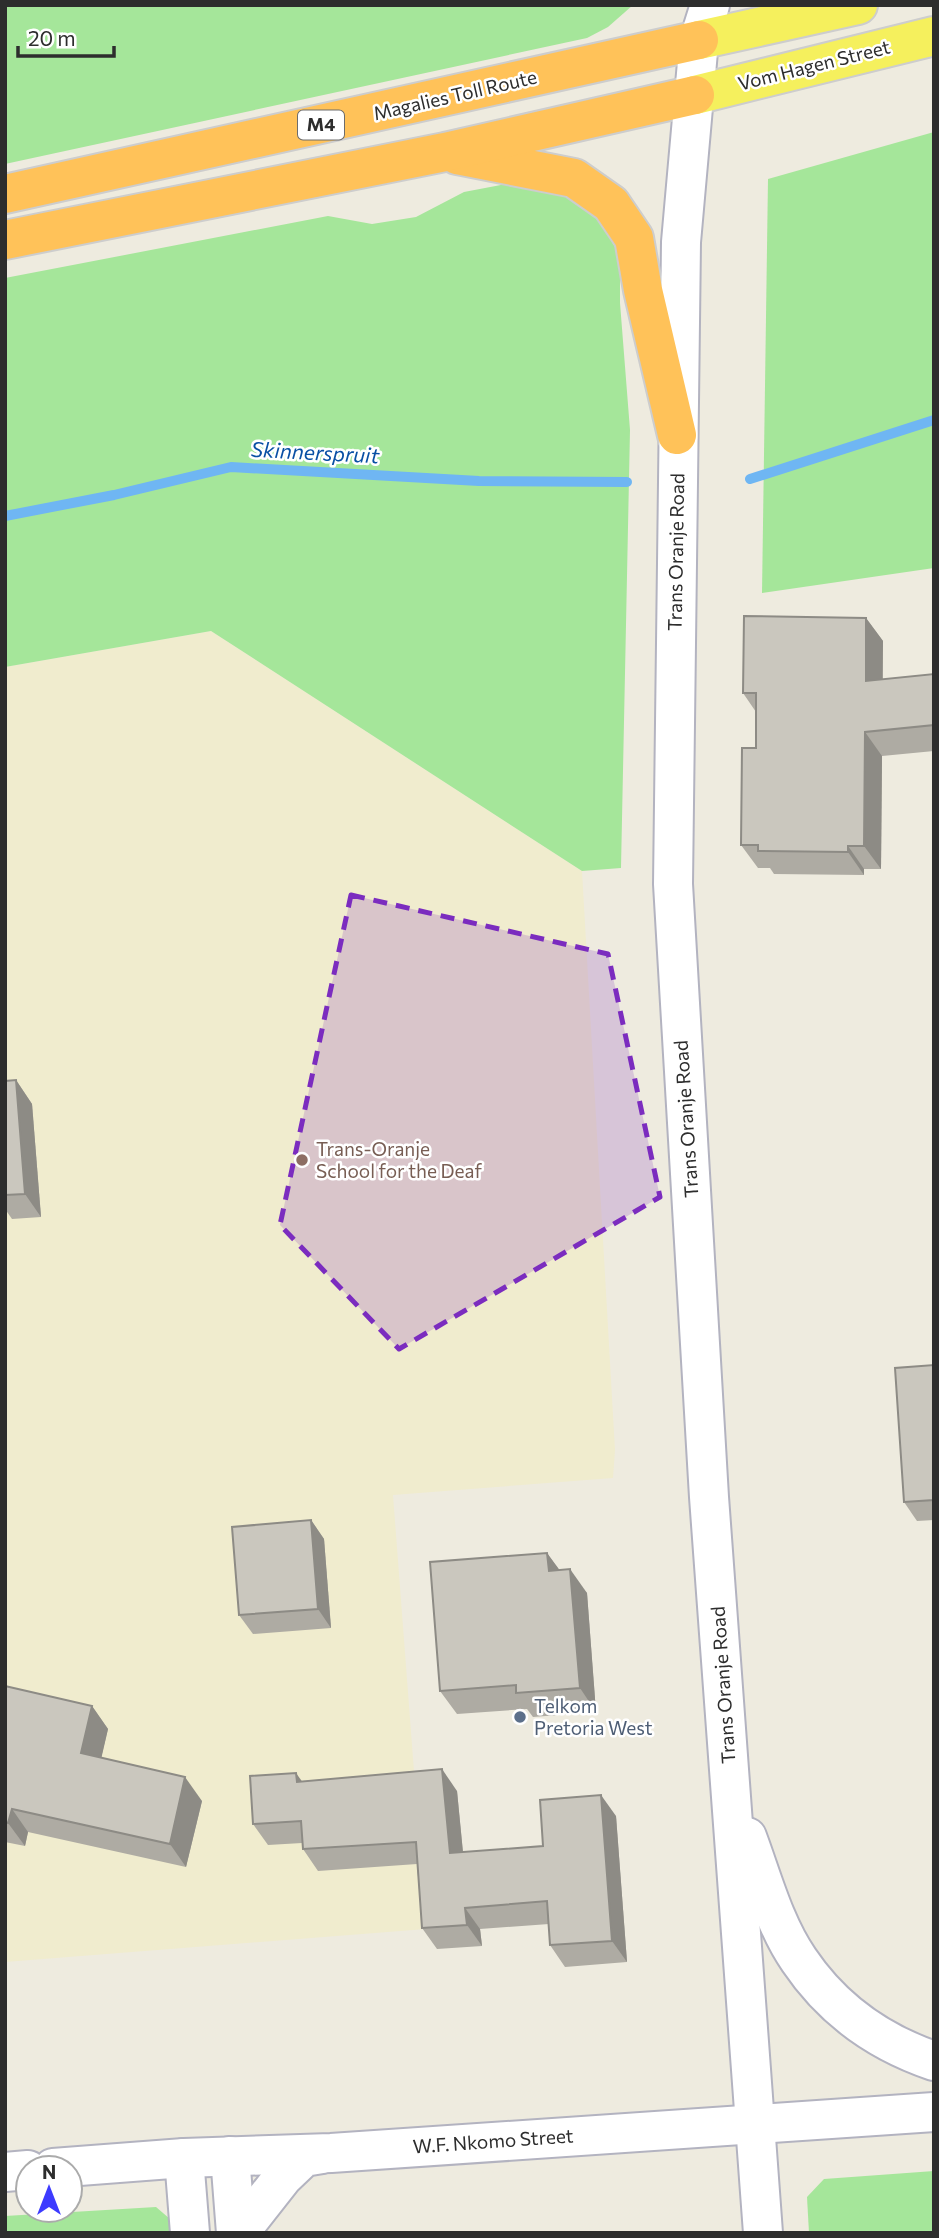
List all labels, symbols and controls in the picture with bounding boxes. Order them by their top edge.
scale bar [18,14,114,58]
text: 20 m [28,25,76,50]
street label: Vom Hagen Street [735,34,892,95]
street label: Magalies Toll Route [371,65,539,125]
road number: M4 [298,110,344,140]
water label: Skinnerspruit [250,436,380,467]
street label: Trans Oranje Road [663,473,688,631]
street label: Trans Oranje Road [669,1040,702,1199]
place label: Trans-Oranje School for the Deaf [316,1137,483,1182]
marker: Trans-Oranje School for the Deaf [294,1152,310,1168]
street label: Trans Oranje Road [706,1606,739,1765]
place label: Telkom Pretoria West [534,1694,653,1739]
marker: Telkom Pretoria West [512,1709,528,1725]
street label: W.F. Nkomo Street [412,2123,574,2158]
north arrow [14,2154,84,2224]
text: N [42,2160,56,2183]

